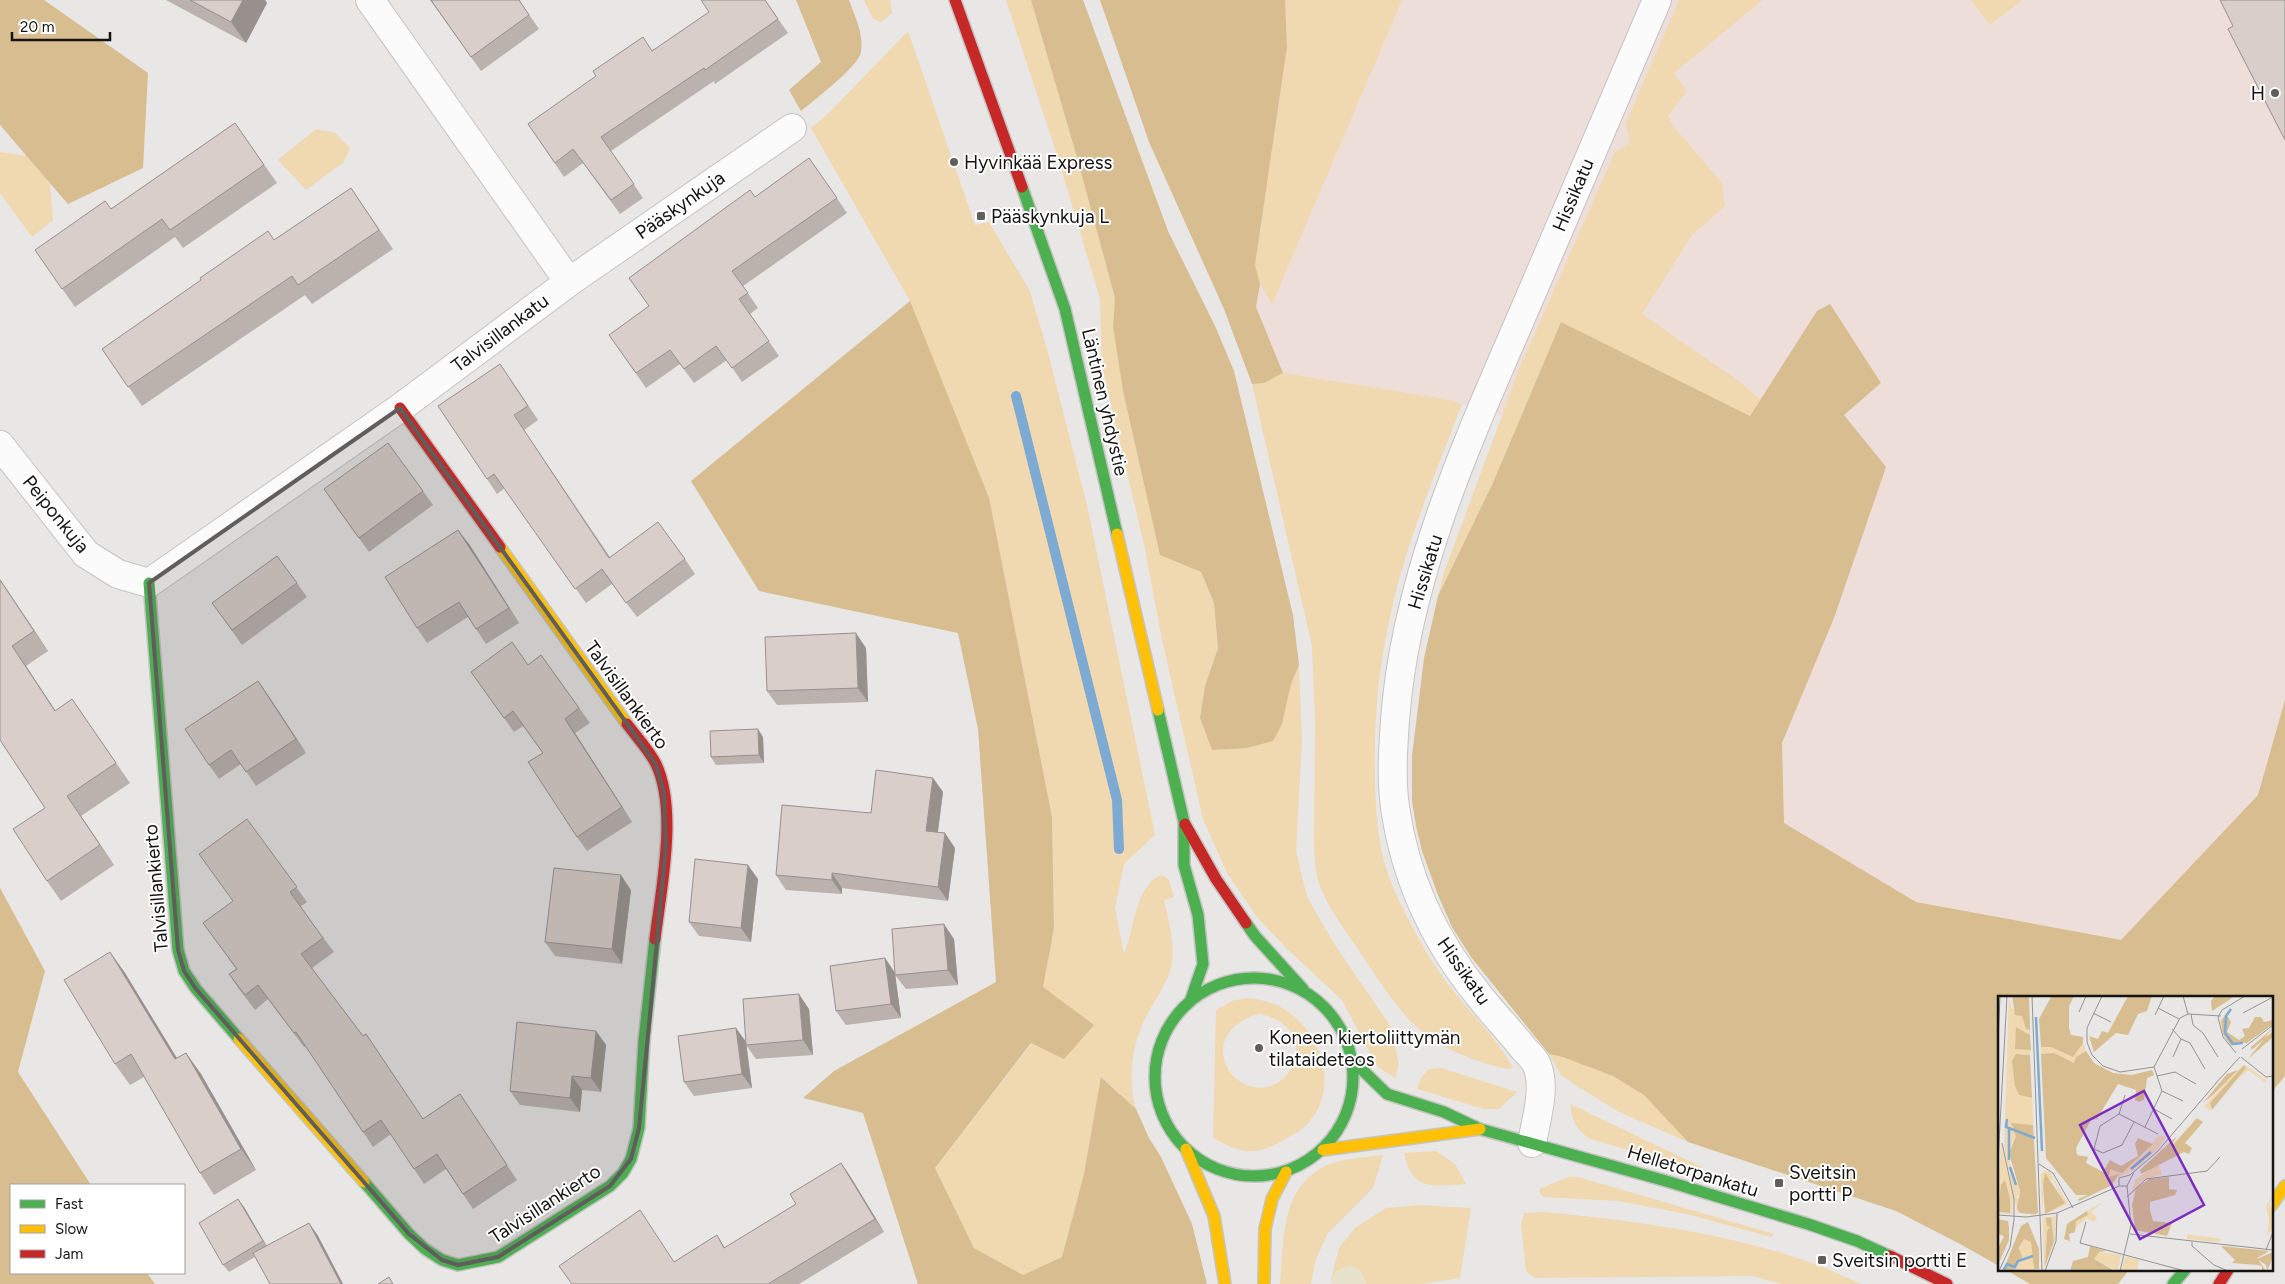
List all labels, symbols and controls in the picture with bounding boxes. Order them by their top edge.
scale bar [12,10,110,42]
text: 20 m [20,18,54,36]
place label: H [2251,82,2265,105]
marker: H [2269,87,2281,99]
place label: Hyvinkää Express [964,151,1113,174]
street label: Hissikatu [1547,155,1599,235]
marker: Hyvinkää Express [948,156,960,168]
street label: Pääskynkuja [631,166,729,244]
place label: Pääskynkuja L [991,205,1109,228]
marker: Pääskynkuja L [975,210,987,222]
street label: Talvisillankatu [447,289,553,377]
street label: Läntinen yhdystie [1077,326,1133,478]
street label: Peiponkuja [18,471,94,557]
street label: Hissikatu [1403,532,1447,612]
street label: Talvisillankierto [580,636,674,754]
street label: Talvisillankierto [139,823,173,953]
street label: Hissikatu [1432,933,1496,1009]
inset map [1998,996,2272,1272]
place label: Koneen kiertoliittymän tilataideteos [1269,1026,1460,1071]
marker: Koneen kiertoliittymän tilataideteos [1253,1042,1265,1054]
street label: Helletorpankatu [1625,1140,1761,1202]
street label: Talvisillankierto [485,1160,605,1248]
place label: Sveitsin portti P [1789,1161,1856,1206]
marker: Sveitsin portti P [1773,1177,1785,1189]
legend [10,1184,185,1274]
text: Fast [55,1195,84,1213]
text: Slow [55,1220,88,1238]
text: Jam [55,1245,83,1263]
place label: Sveitsin portti E [1832,1249,1967,1272]
marker: Sveitsin portti E [1816,1254,1828,1266]

